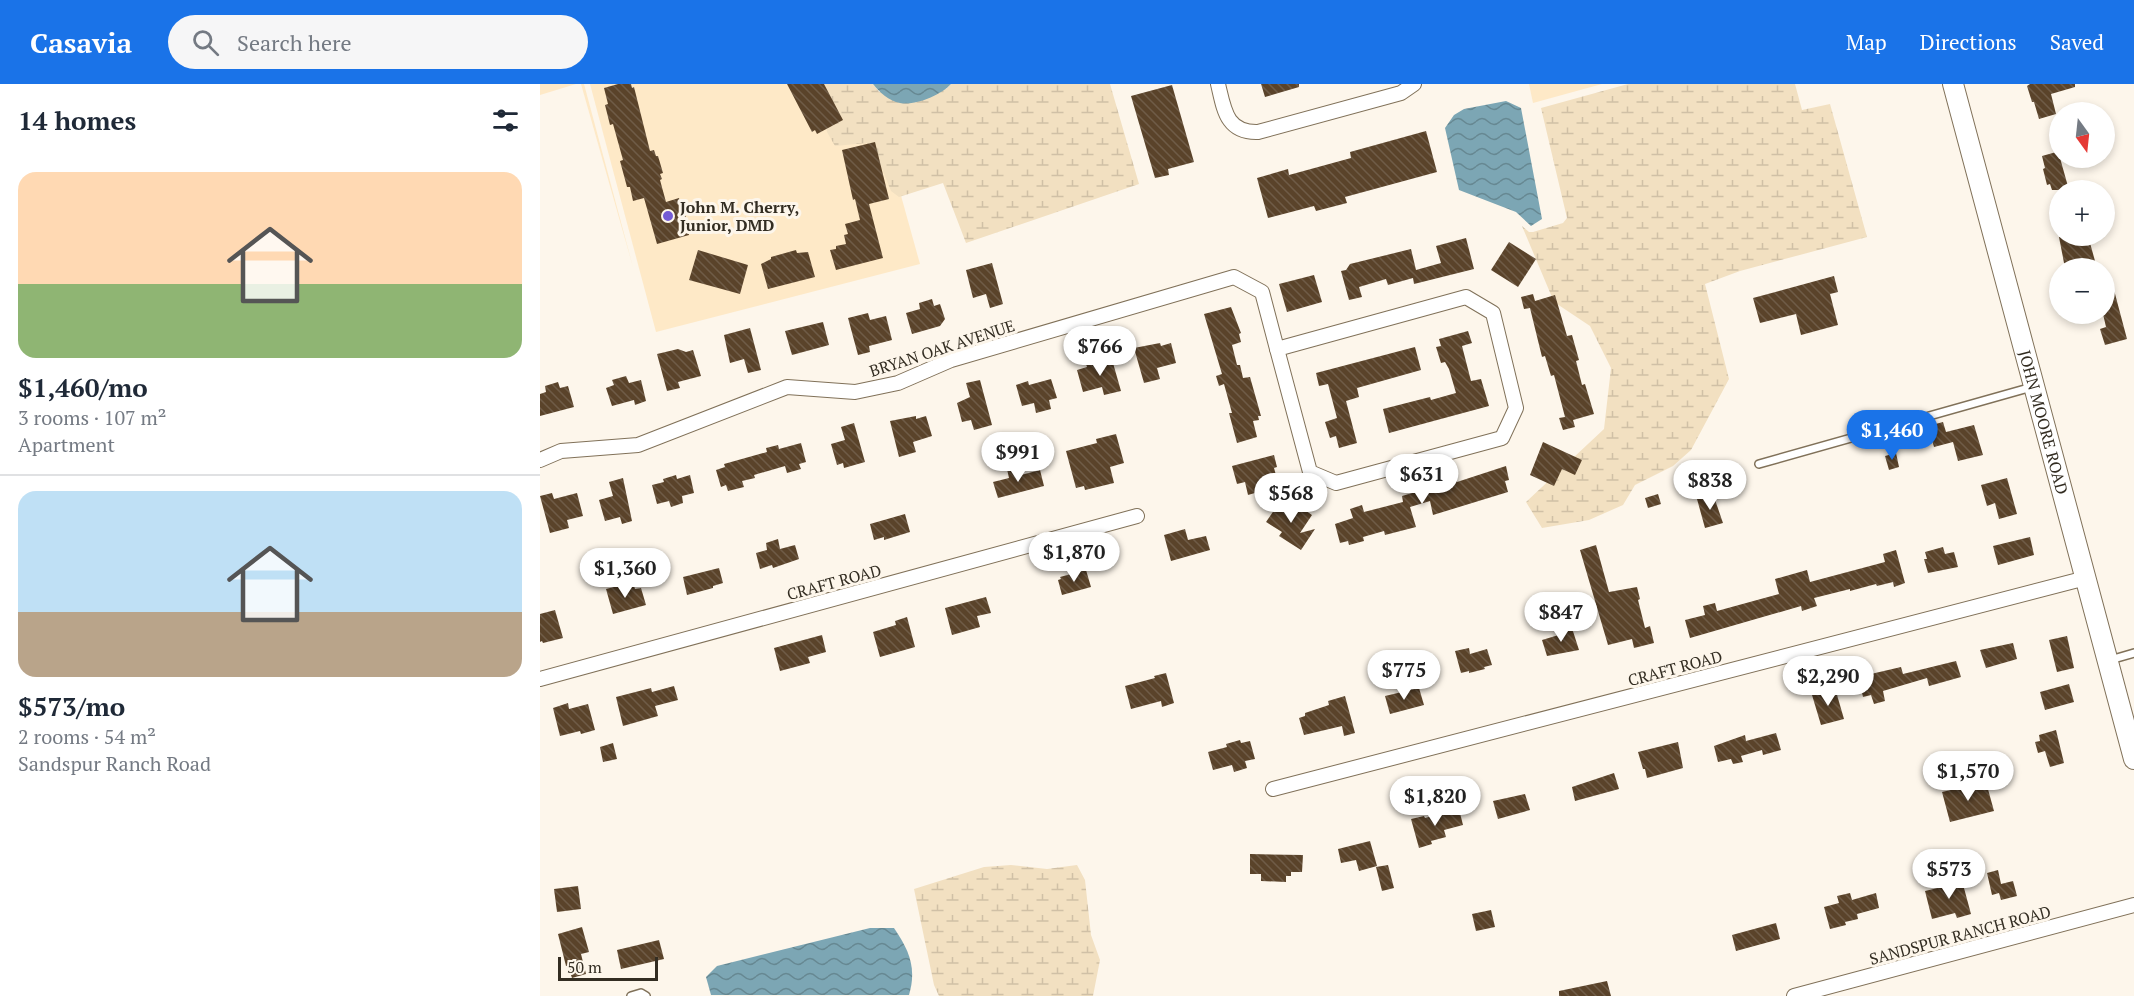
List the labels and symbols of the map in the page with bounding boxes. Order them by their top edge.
north arrow [2049,102,2115,168]
place label: John M. Cherry, Junior, DMD [680,196,799,236]
marker: John M. Cherry, Junior, DMD [661,209,675,223]
street label: BRYAN OAK AVENUE [867,314,1017,382]
pin: $766 [1064,326,1136,377]
street label: JOHN MOORE ROAD [2014,347,2074,497]
pin: $1,460 [1843,410,1941,461]
pin: $991 [982,432,1054,483]
pin: $631 [1386,454,1458,505]
pin: $838 [1674,460,1746,511]
pin: $568 [1255,473,1327,524]
pin: $1,870 [1025,532,1123,583]
pin: $1,360 [576,548,674,599]
street label: CRAFT ROAD [784,559,884,605]
pin: $847 [1525,592,1597,643]
street label: CRAFT ROAD [1625,645,1725,691]
pin: $775 [1368,650,1440,701]
pin: $2,290 [1779,656,1877,707]
pin: $1,570 [1919,751,2017,802]
pin: $1,820 [1386,776,1484,827]
pin: $573 [1913,849,1985,900]
street label: SANDSPUR RANCH ROAD [1867,900,2053,970]
scale bar [558,954,658,982]

